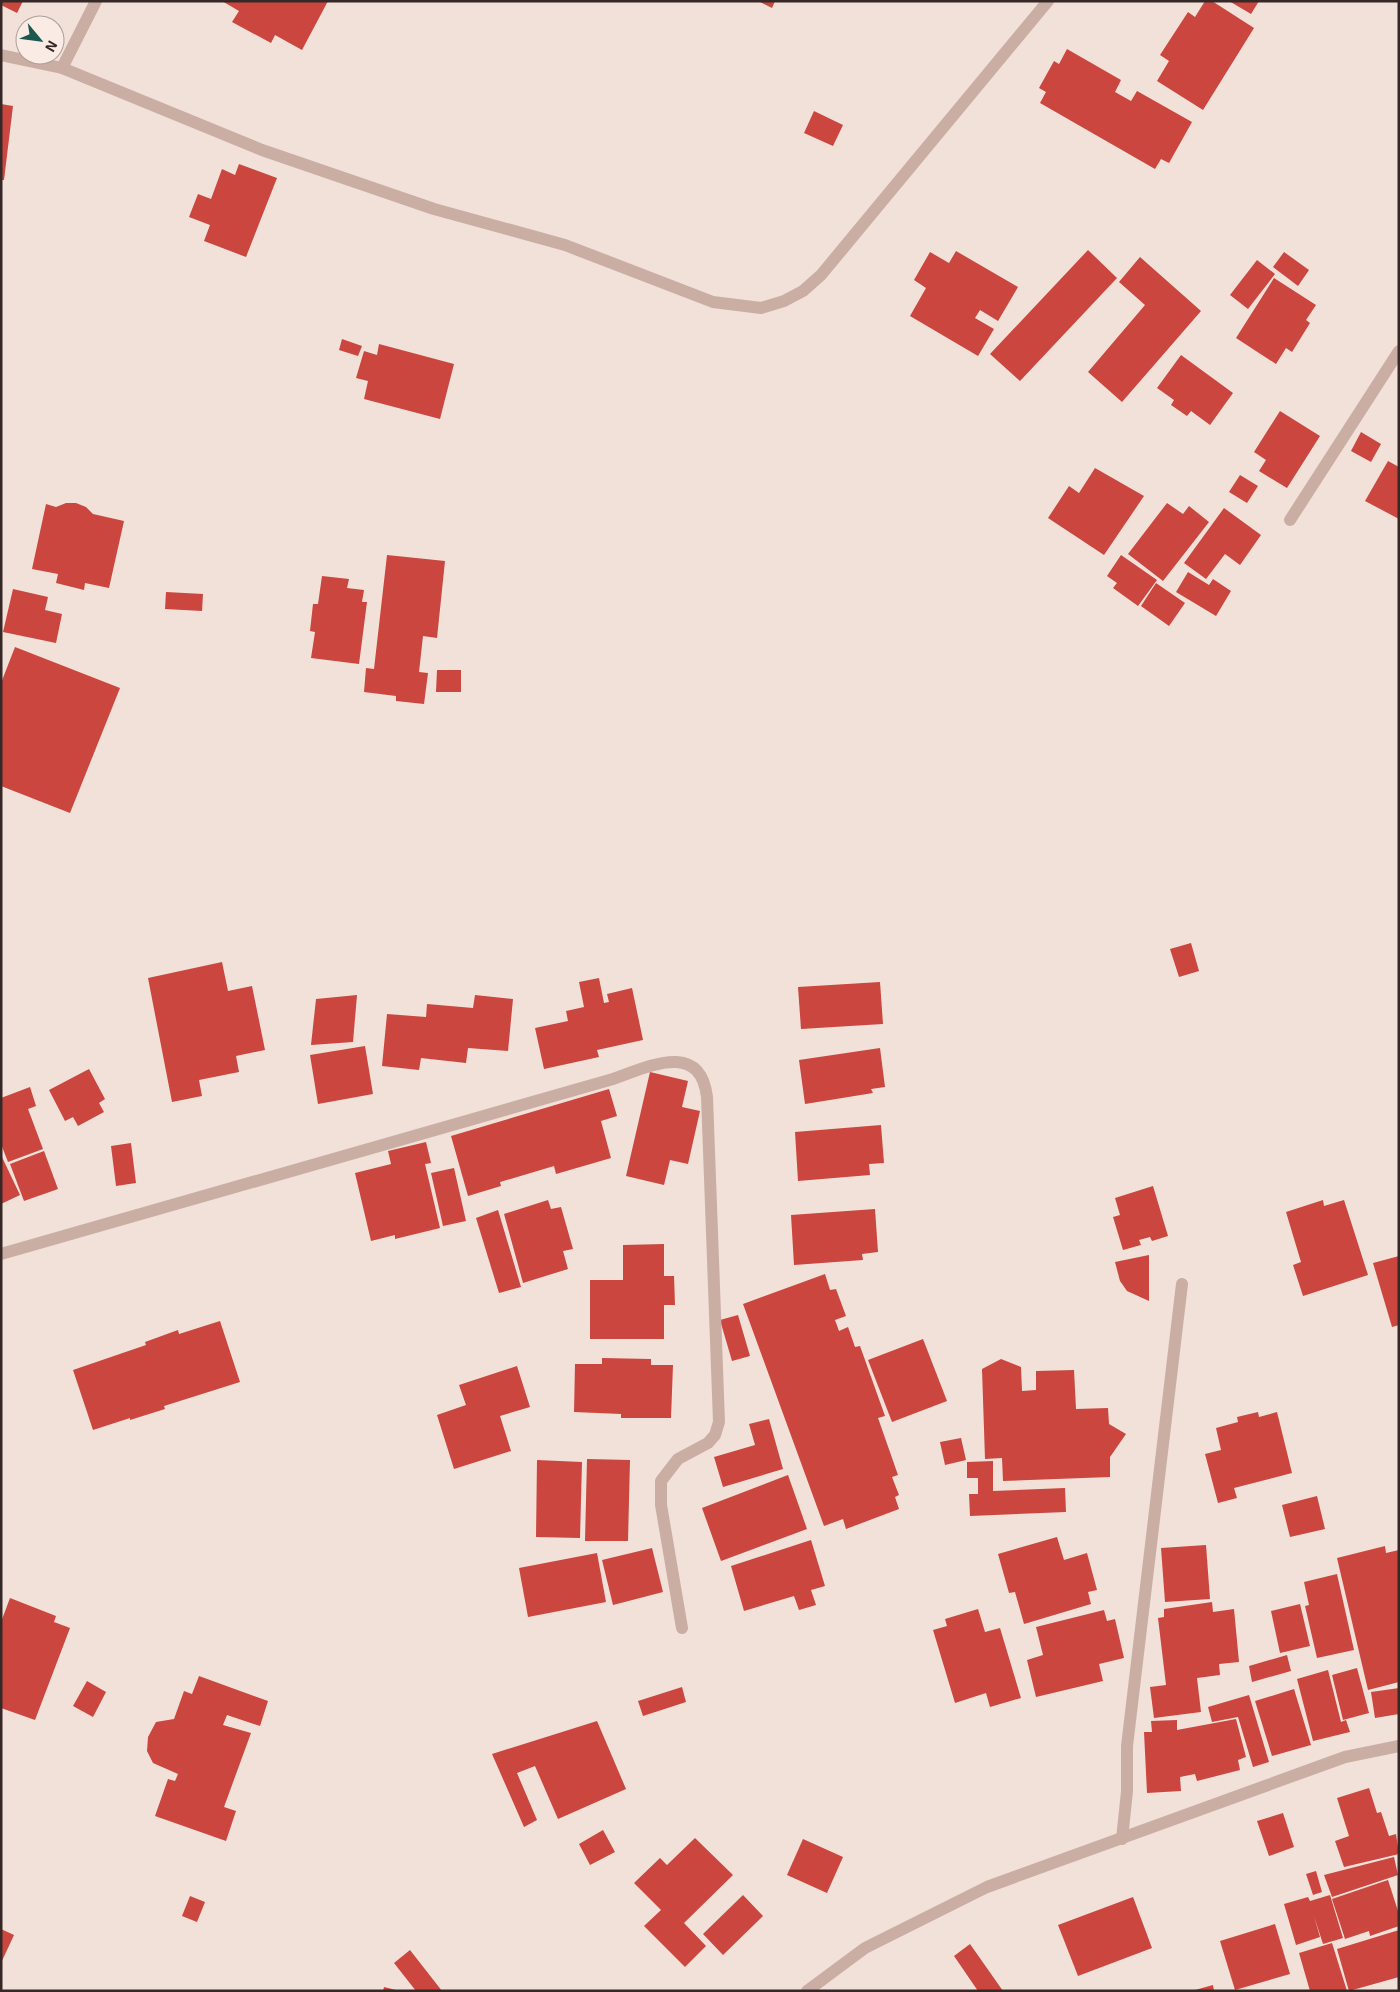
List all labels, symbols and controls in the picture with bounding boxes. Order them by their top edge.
north arrow [15,15,65,65]
text: N [42,38,62,55]

